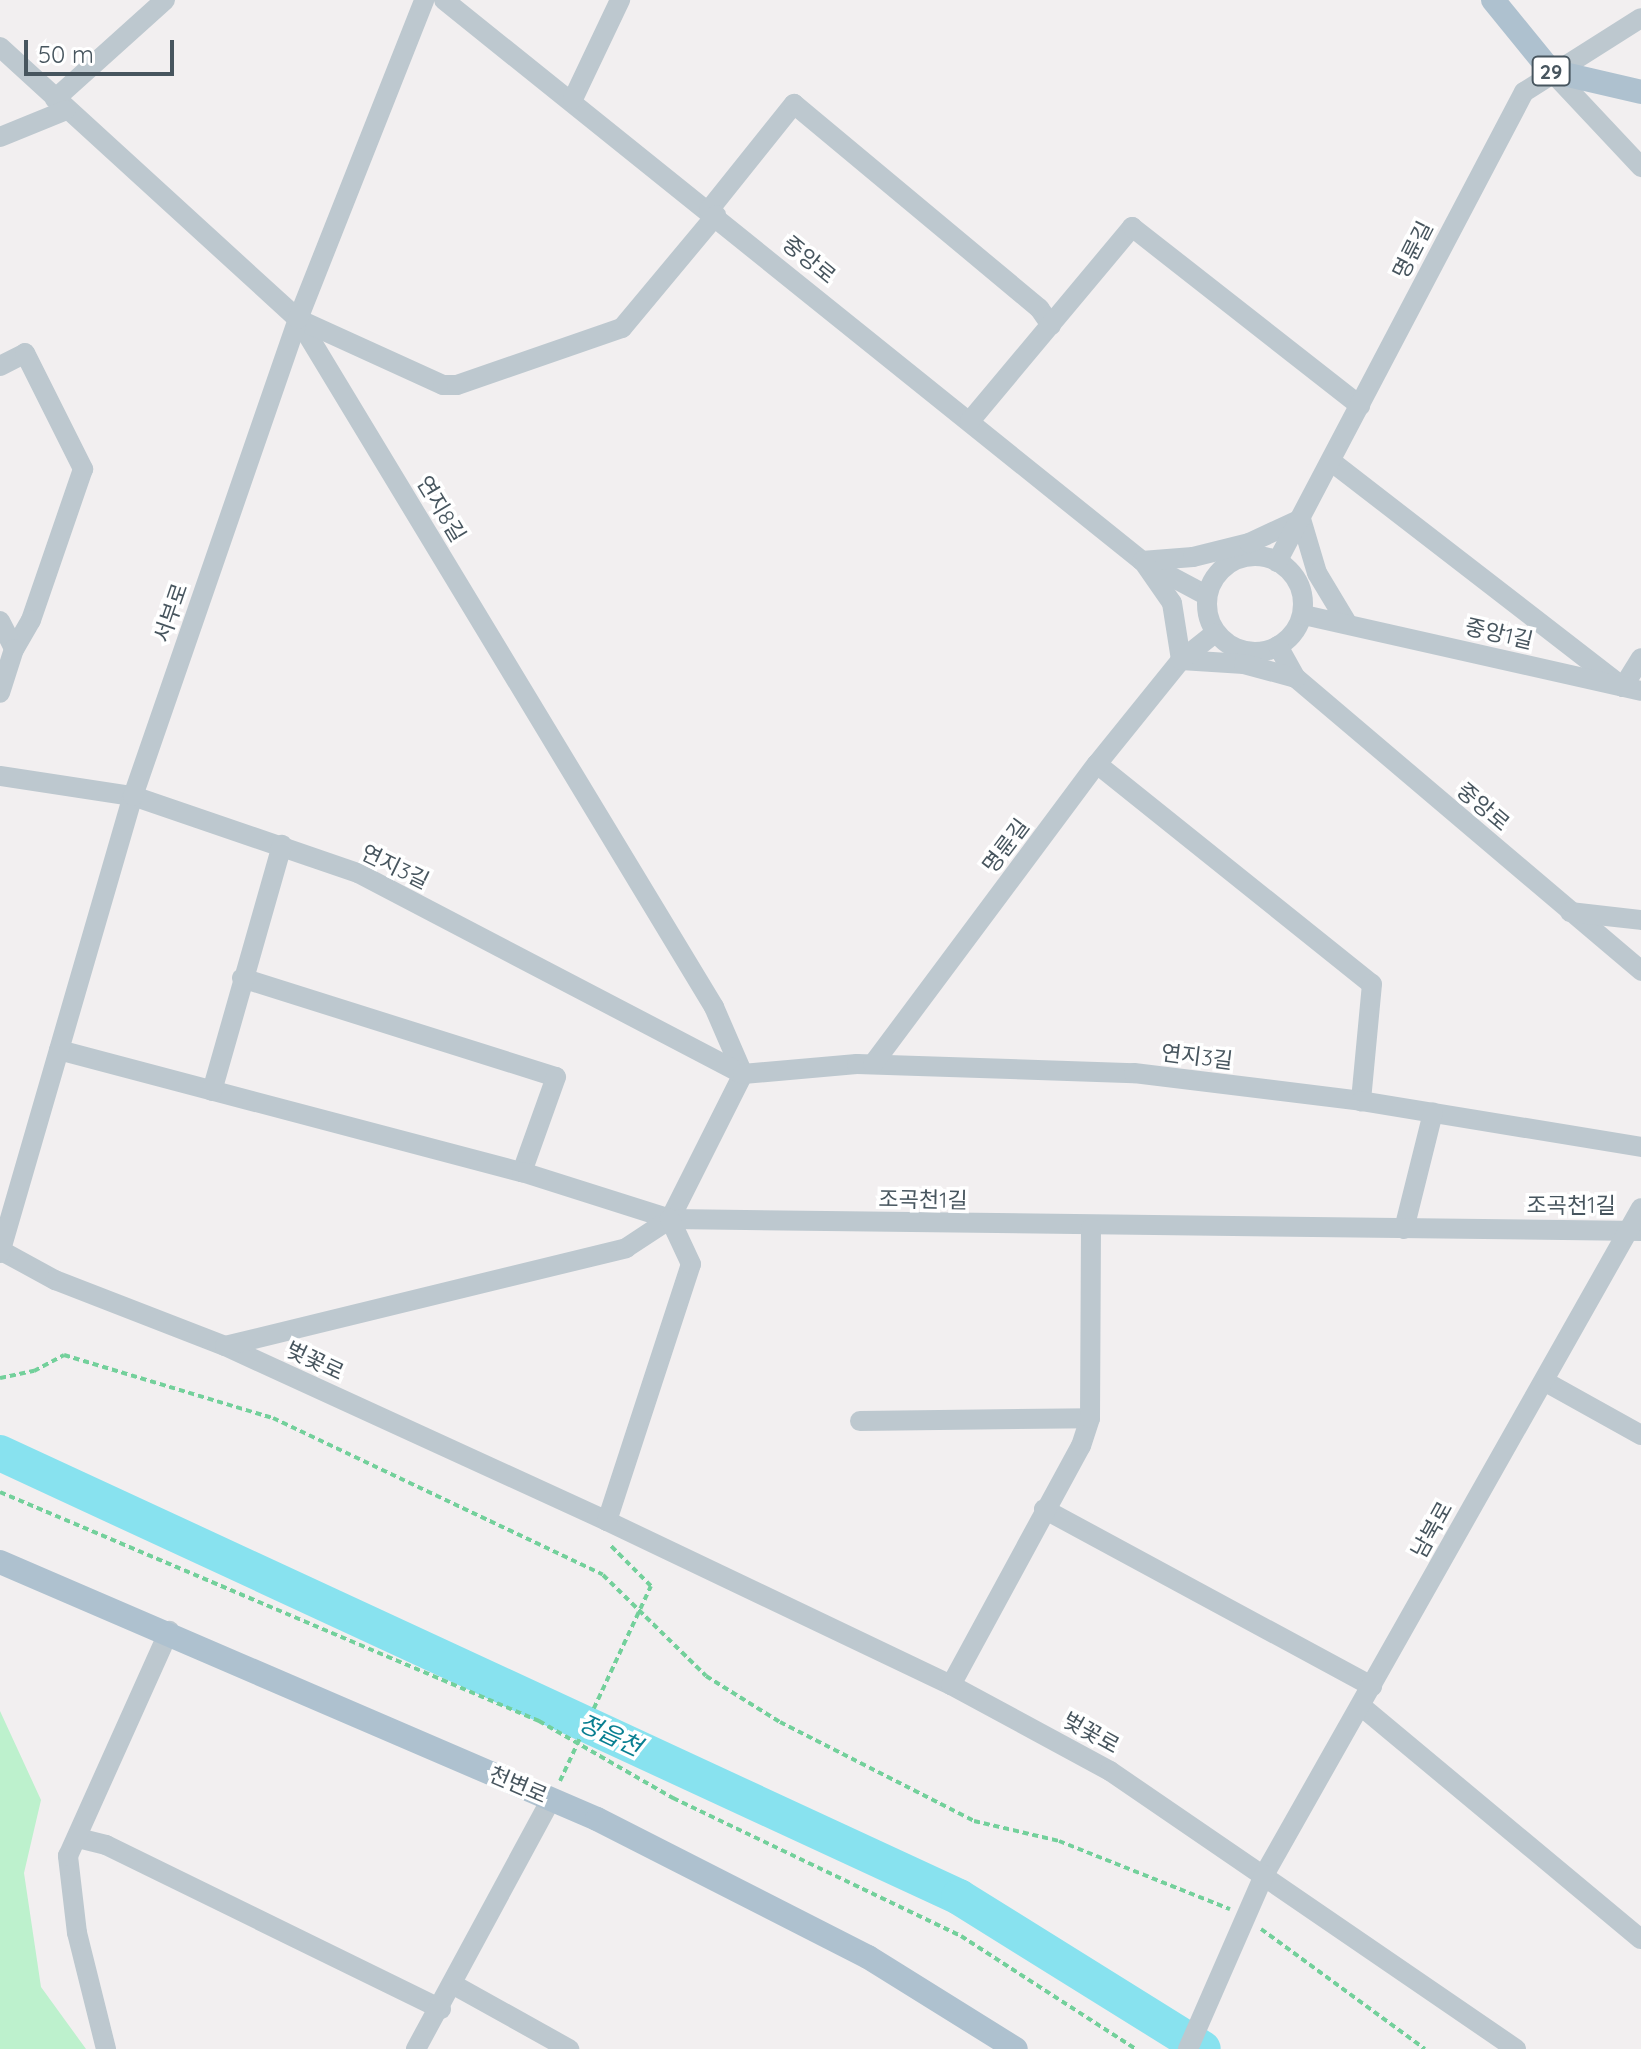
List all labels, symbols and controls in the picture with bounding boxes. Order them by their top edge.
scale bar [28,24,178,74]
text: 50 m [38,39,94,69]
road number: 29 [1531,55,1571,87]
street label: 명륜길 [1387,217,1439,283]
street label: 중앙로 [777,231,841,289]
street label: 연지8길 [411,471,471,547]
street label: 서부로 [149,580,193,646]
street label: 중앙1길 [1462,613,1536,655]
street label: 중앙로 [1451,777,1515,837]
street label: 명륜길 [977,814,1035,878]
street label: 연지3길 [357,839,433,895]
street label: 연지3길 [1160,1039,1234,1075]
street label: 조곡천1길 [878,1186,968,1214]
street label: 조곡천1길 [1526,1193,1616,1219]
street label: 벚꽃로 [282,1336,348,1386]
street label: 남북로 [1406,1497,1458,1563]
street label: 벚꽃로 [1058,1707,1124,1759]
water label: 정읍천 [574,1708,646,1762]
street label: 천변로 [485,1761,551,1809]

